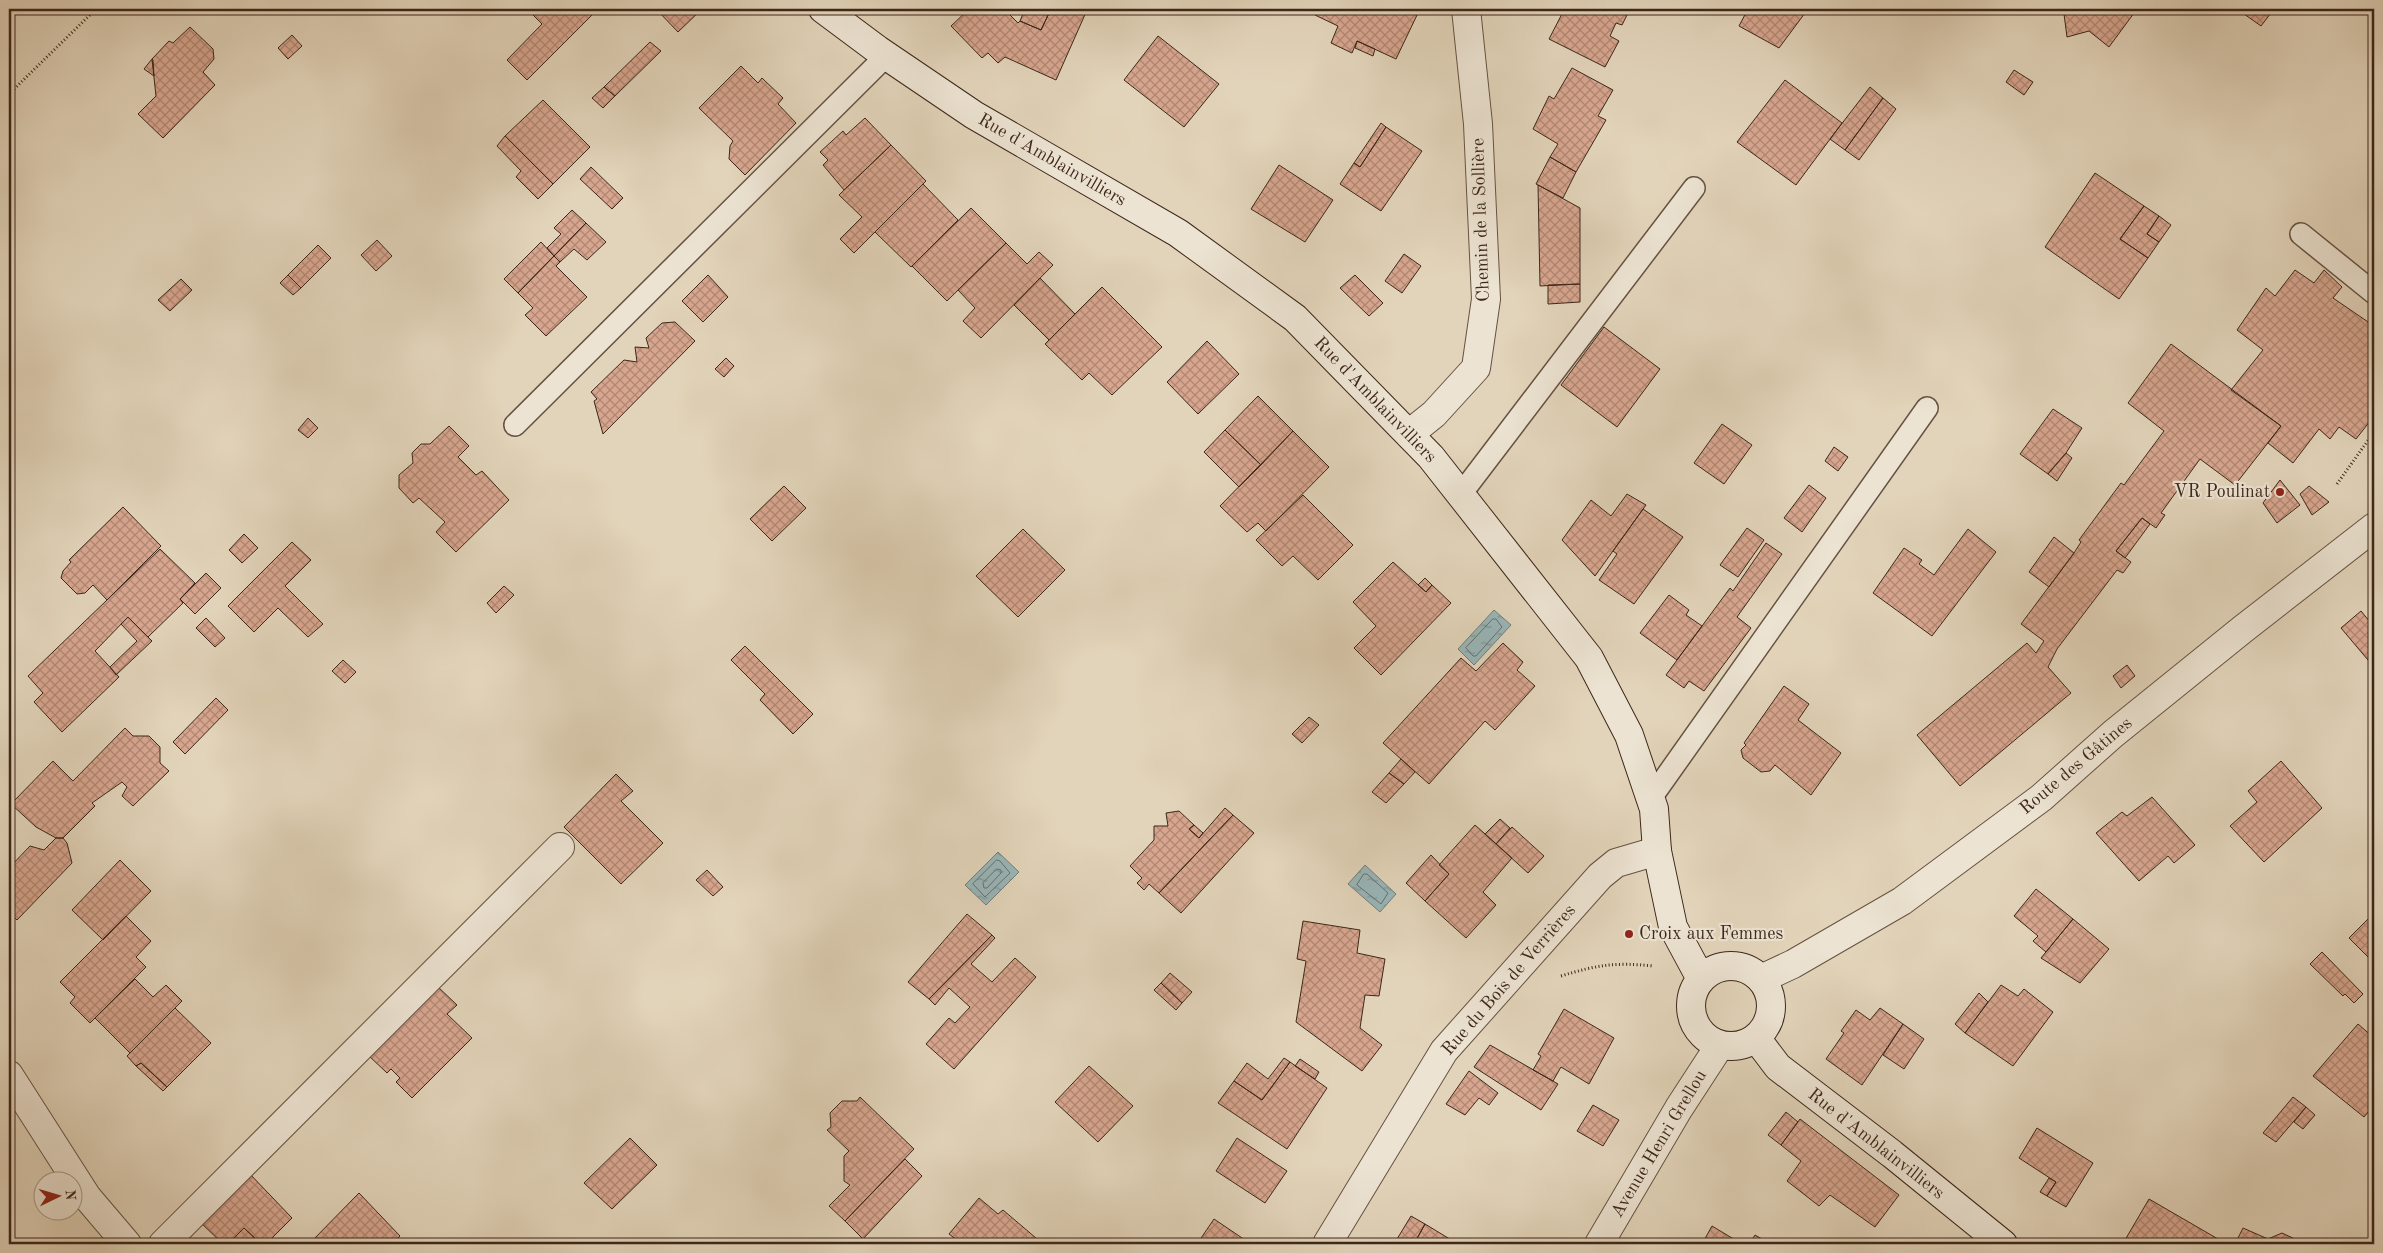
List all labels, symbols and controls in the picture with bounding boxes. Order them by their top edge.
street label: Rue d'Amblainvilliers [975,110,1129,210]
street label: Chemin de la Sollière [1469,138,1493,302]
street label: Rue d'Amblainvilliers [1310,333,1440,467]
place label: VR Poulinat [2174,483,2270,501]
marker: VR Poulinat [2274,486,2286,498]
street label: Route des Gâtines [2016,714,2136,818]
street label: Rue du Bois de Verrières [1439,901,1579,1059]
place label: Croix aux Femmes [1639,925,1784,943]
marker: Croix aux Femmes [1623,928,1635,940]
street label: Avenue Henri Grellou [1608,1067,1710,1221]
street label: Rue d'Amblainvilliers [1804,1085,1948,1203]
north arrow [32,1170,82,1220]
text: N [63,1189,77,1201]

